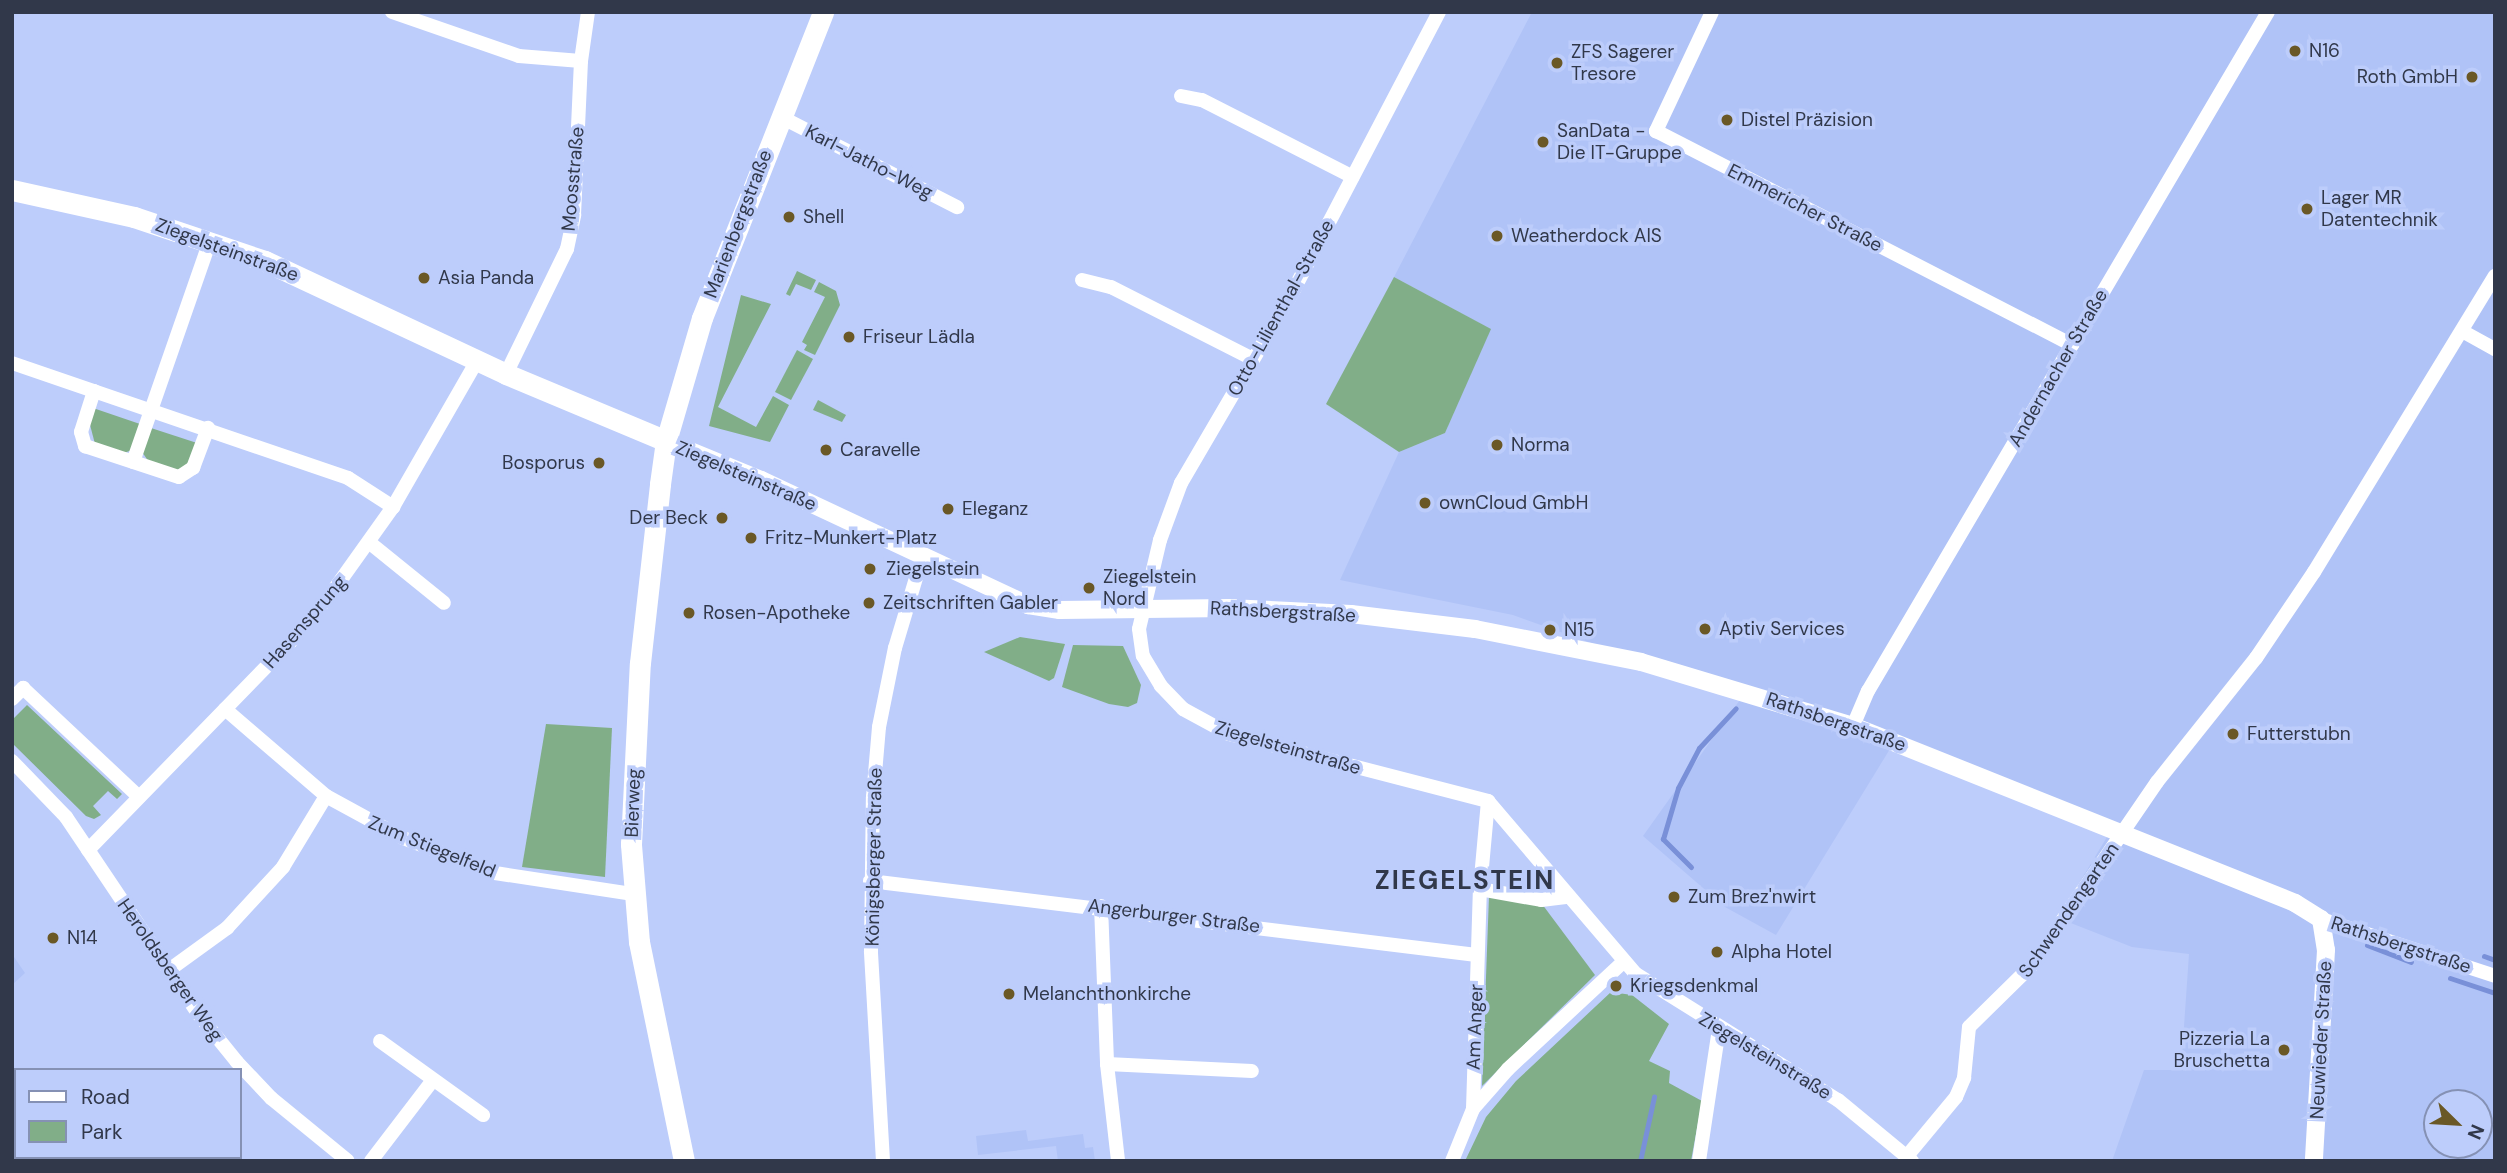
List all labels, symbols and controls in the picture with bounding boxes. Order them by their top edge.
place label: N16 [2309,40,2340,62]
place label: ZFS Sagerer Tresore [1571,41,1674,85]
marker: N16 [2287,43,2303,59]
marker: ZFS Sagerer Tresore [1549,55,1565,71]
place label: Roth GmbH [2357,66,2458,88]
marker: Roth GmbH [2464,69,2480,85]
place label: Distel Präzision [1741,109,1873,131]
marker: Distel Präzision [1719,112,1735,128]
street label: Karl-Jatho-Weg [801,120,937,204]
place label: SanData - Die IT-Gruppe [1557,120,1682,164]
street label: Moosstraße [557,126,589,232]
marker: SanData - Die IT-Gruppe [1535,134,1551,150]
street label: Marienbergstraße [699,147,777,301]
street label: Emmericher Straße [1724,159,1886,257]
place label: Lager MR Datentechnik [2321,187,2438,231]
marker: Lager MR Datentechnik [2299,201,2315,217]
place label: Shell [803,206,844,228]
marker: Shell [781,209,797,225]
street label: Ziegelsteinstraße [152,214,302,286]
street label: Otto-Lilienthal-Straße [1223,216,1339,400]
place label: Weatherdock AIS [1511,225,1662,247]
marker: Weatherdock AIS [1489,228,1505,244]
place label: Asia Panda [438,267,534,289]
marker: Asia Panda [416,270,432,286]
street label: Andernacher Straße [2004,285,2112,451]
place label: Friseur Lädla [863,326,975,348]
marker: Friseur Lädla [841,329,857,345]
place label: Norma [1511,434,1570,456]
street label: Ziegelsteinstraße [672,436,820,516]
marker: Norma [1489,437,1505,453]
place label: Caravelle [840,439,921,461]
marker: Caravelle [818,442,834,458]
place label: Bosporus [502,452,585,474]
marker: Bosporus [591,455,607,471]
place label: ownCloud GmbH [1439,492,1588,514]
marker: ownCloud GmbH [1417,495,1433,511]
place label: Eleganz [962,498,1028,520]
marker: Eleganz [940,501,956,517]
place label: Der Beck [629,507,708,529]
marker: Der Beck [714,510,730,526]
place label: Fritz-Munkert-Platz [765,527,937,549]
marker: Fritz-Munkert-Platz [743,530,759,546]
place label: Ziegelstein [886,558,979,580]
marker: Ziegelstein [860,559,880,579]
place label: Ziegelstein Nord [1103,566,1196,610]
street label: Hasensprung [259,571,351,673]
marker: Ziegelstein Nord [1081,580,1097,596]
place label: Zeitschriften Gabler [883,592,1058,614]
marker: Zeitschriften Gabler [861,595,877,611]
street label: Rathsbergstraße [1209,597,1357,627]
place label: Rosen-Apotheke [703,602,850,624]
marker: Rosen-Apotheke [681,605,697,621]
place label: Aptiv Services [1719,618,1845,640]
place label: N15 [1564,619,1595,641]
marker: Aptiv Services [1697,621,1713,637]
marker: N15 [1542,622,1558,638]
street label: Rathsbergstraße [1763,687,1909,757]
street label: Ziegelsteinstraße [1213,716,1363,780]
place label: Futterstubn [2247,723,2351,745]
marker: Futterstubn [2225,726,2241,742]
street label: Königsberger Straße [861,767,887,947]
street label: Bierweg [620,768,646,838]
street label: Zum Stiegelfeld [365,811,499,883]
street label: Schwendengarten [2014,838,2124,982]
district label: ZIEGELSTEIN [1376,865,1554,897]
place label: Zum Brez'nwirt [1688,886,1816,908]
marker: Zum Brez'nwirt [1666,889,1682,905]
street label: Heroldsberger Weg [112,894,228,1046]
street label: Angerburger Straße [1087,894,1261,938]
street label: Rathsbergstraße [2328,912,2474,978]
place label: N14 [67,927,98,949]
marker: N14 [45,930,61,946]
place label: Alpha Hotel [1731,941,1832,963]
marker: Alpha Hotel [1709,944,1725,960]
street label: Neuwieder Straße [2305,960,2337,1120]
place label: Kriegsdenkmal [1630,975,1758,997]
marker: Kriegsdenkmal [1608,978,1624,994]
place label: Melanchthonkirche [1023,983,1191,1005]
street label: Am Anger [1462,984,1488,1070]
marker: Melanchthonkirche [1001,986,1017,1002]
street label: Ziegelsteinstraße [1695,1007,1835,1105]
place label: Pizzeria La Bruschetta [2174,1028,2270,1072]
marker: Pizzeria La Bruschetta [2276,1042,2292,1058]
legend [14,1068,242,1159]
text: Road [81,1083,130,1111]
north arrow [2423,1089,2493,1159]
text: Park [81,1118,122,1146]
text: N [2462,1121,2490,1143]

